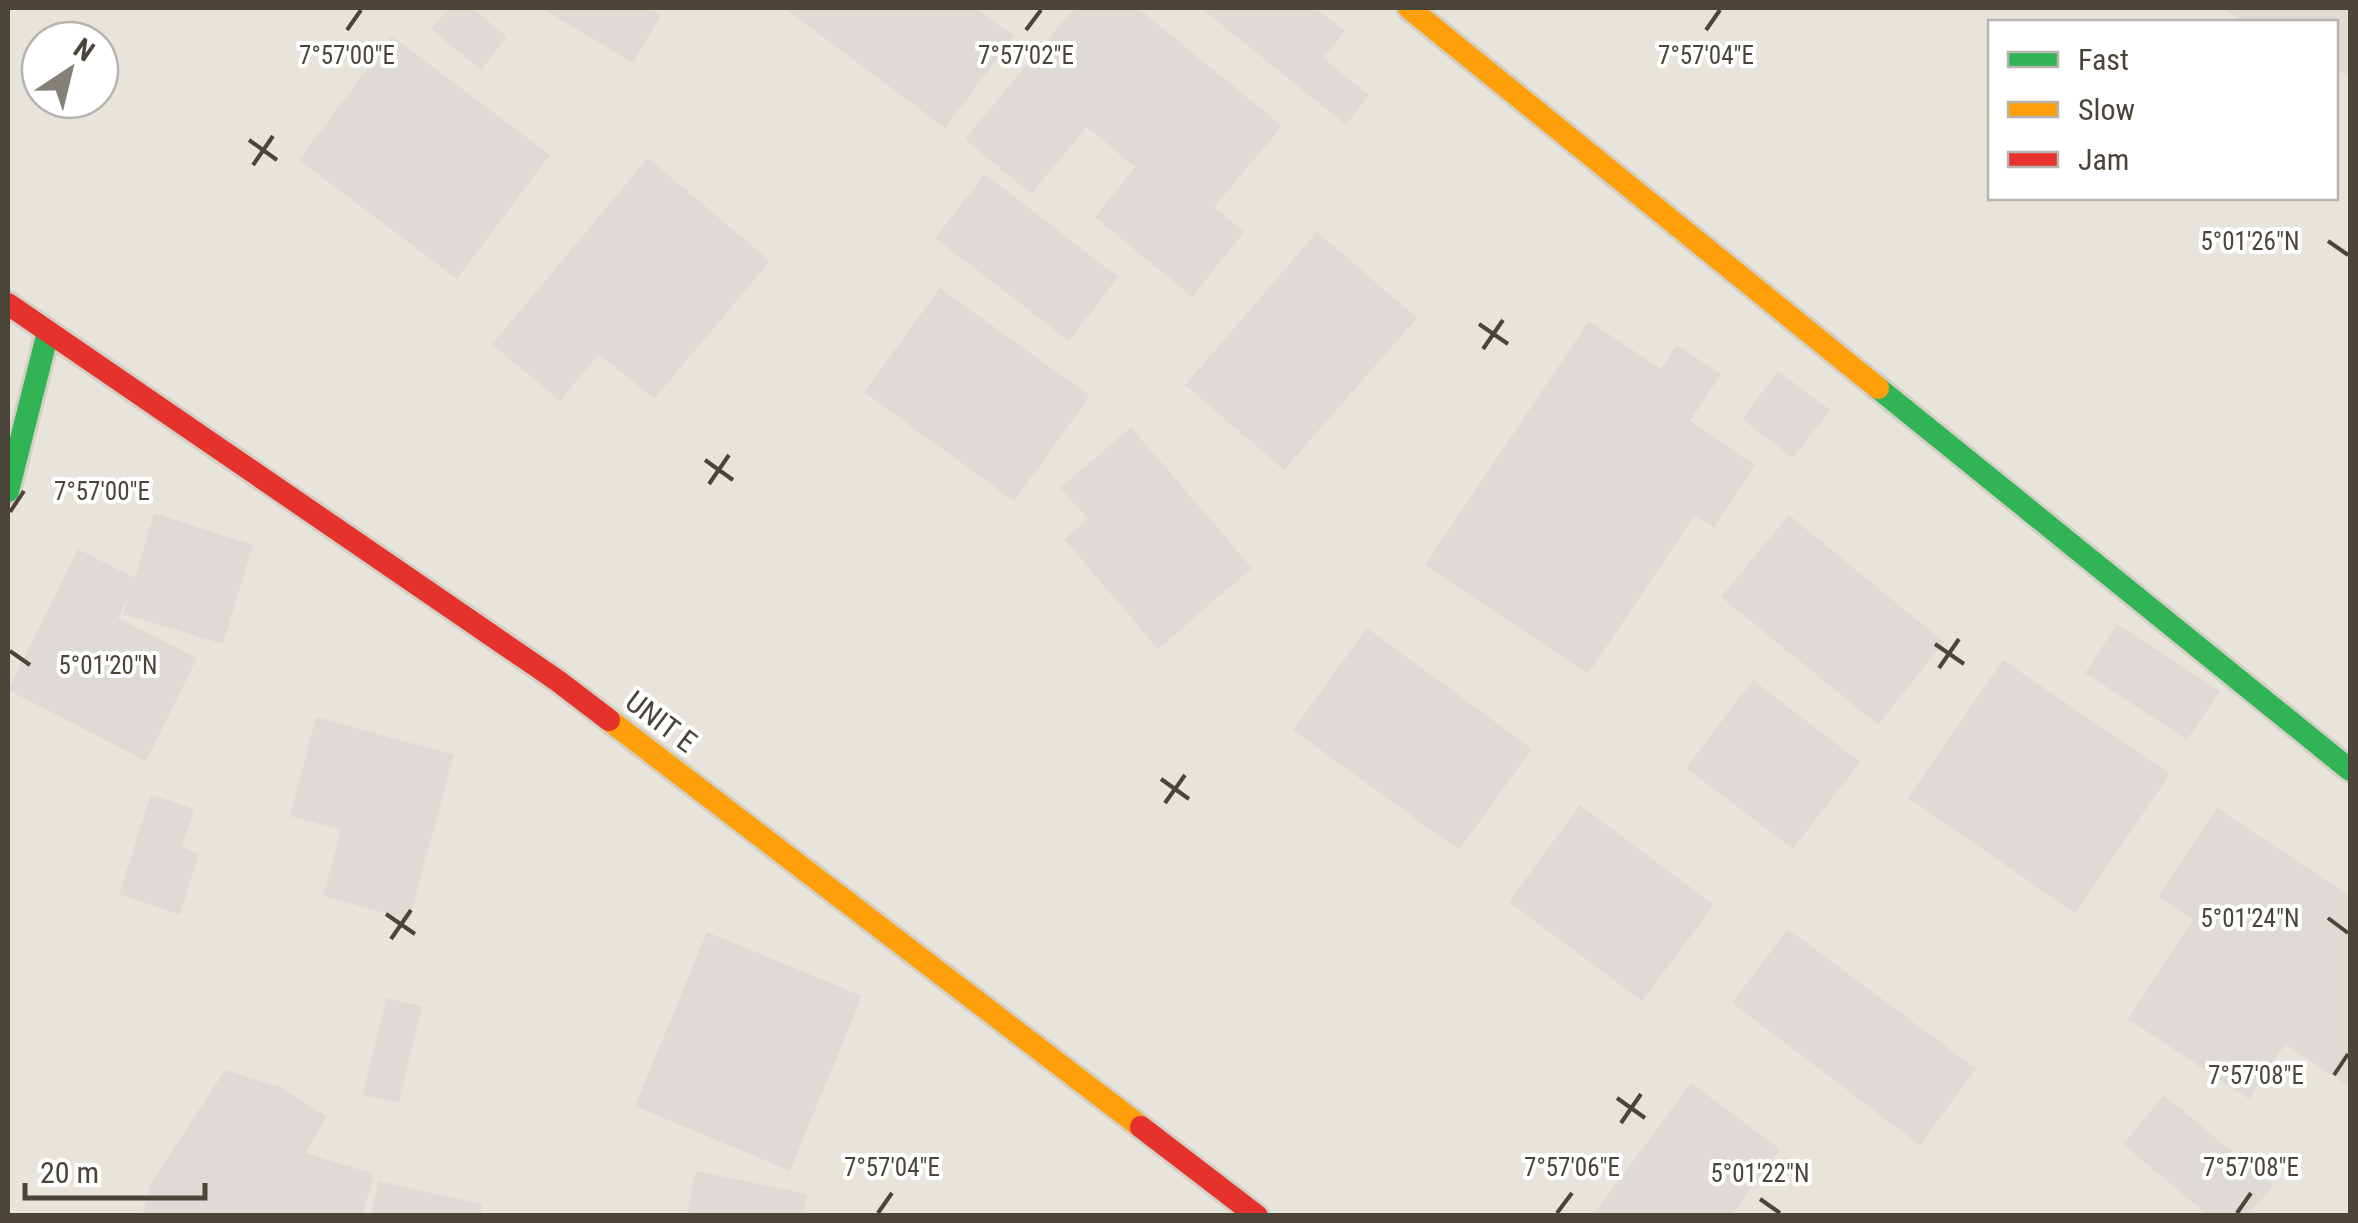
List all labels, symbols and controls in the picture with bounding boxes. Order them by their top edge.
north arrow [20,20,120,120]
legend [1988,20,2338,200]
text: N [68,31,101,68]
text: 7°57'00"E [299,41,395,70]
text: 7°57'02"E [978,41,1074,70]
text: 7°57'04"E [1658,41,1754,70]
text: Fast [2078,42,2129,77]
text: Slow [2078,92,2135,127]
text: Jam [2078,142,2129,177]
text: 5°01'26"N [2201,227,2299,256]
text: 7°57'00"E [54,477,150,506]
text: 5°01'20"N [59,651,157,680]
street label: UNIT E [619,684,704,759]
text: 5°01'24"N [2201,904,2299,933]
text: 7°57'08"E [2208,1061,2304,1090]
scale bar [25,1138,205,1200]
text: 7°57'04"E [844,1153,940,1182]
text: 7°57'06"E [1524,1153,1620,1182]
text: 7°57'08"E [2203,1153,2299,1182]
text: 20 m [40,1155,99,1190]
text: 5°01'22"N [1711,1159,1809,1188]

